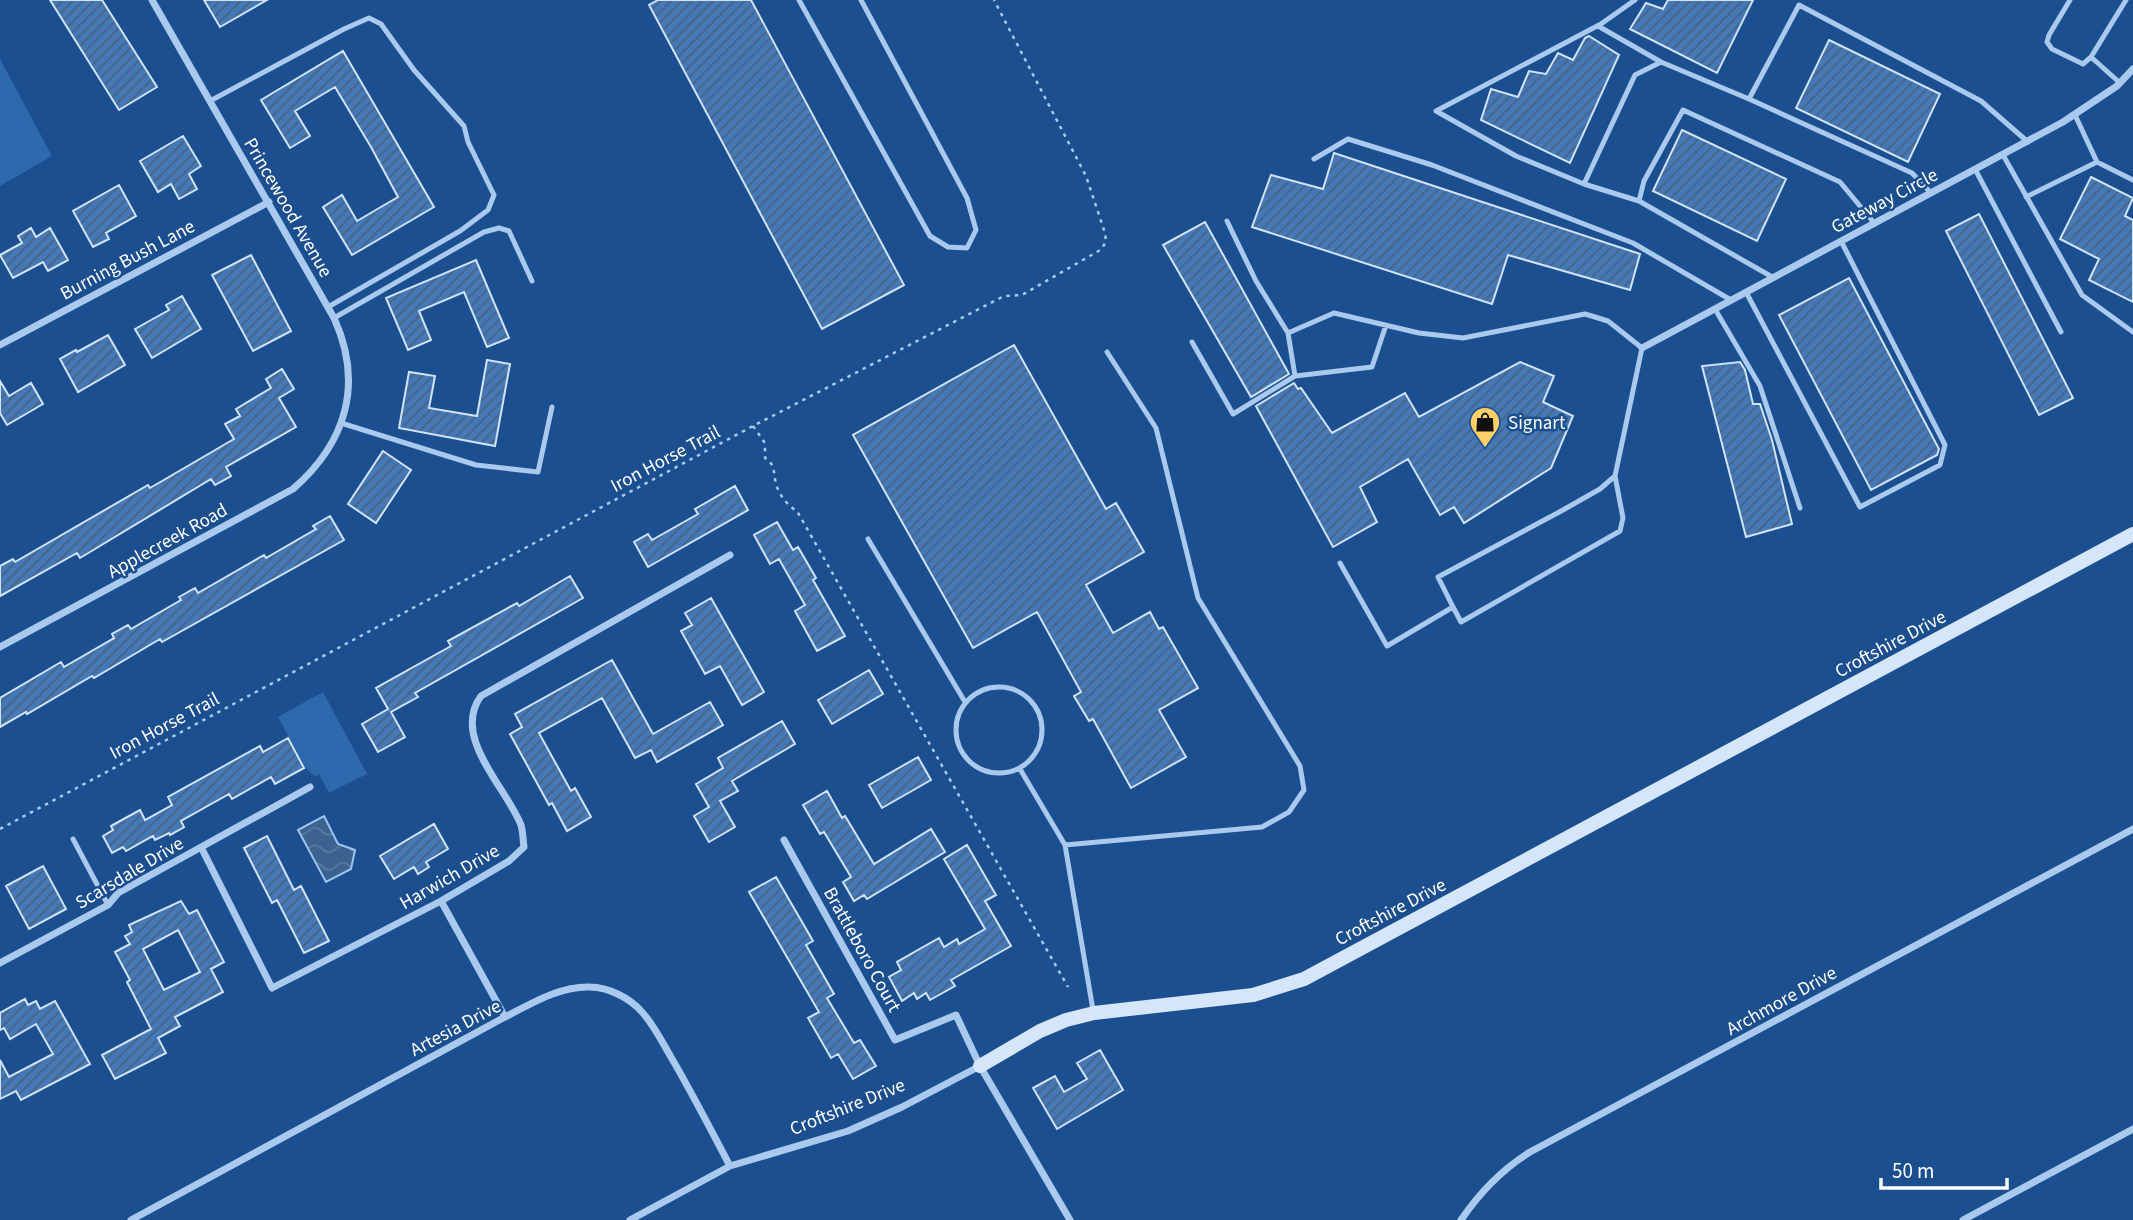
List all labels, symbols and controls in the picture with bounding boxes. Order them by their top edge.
street label: Princewood Avenue [237,133,339,283]
street label: Gateway Circle [1827,162,1943,241]
street label: Burning Bush Lane [56,213,200,307]
shop icon: Signart [1468,405,1502,449]
place label: Signart [1508,410,1566,437]
street label: Iron Horse Trail [606,419,726,500]
street label: Applecreek Road [103,497,233,585]
street label: Croftshire Drive [1830,604,1951,685]
street label: Iron Horse Trail [105,686,225,767]
street label: Scarsdale Drive [71,830,189,916]
street label: Harwich Drive [395,838,505,917]
street label: Croftshire Drive [1330,872,1451,953]
street label: Brattleboro Court [816,882,908,1018]
street label: Archmore Drive [1722,960,1842,1043]
street label: Artesia Drive [405,993,506,1064]
street label: Croftshire Drive [786,1072,909,1143]
scale bar [1881,1146,2007,1190]
text: 50 m [1892,1156,1934,1186]

